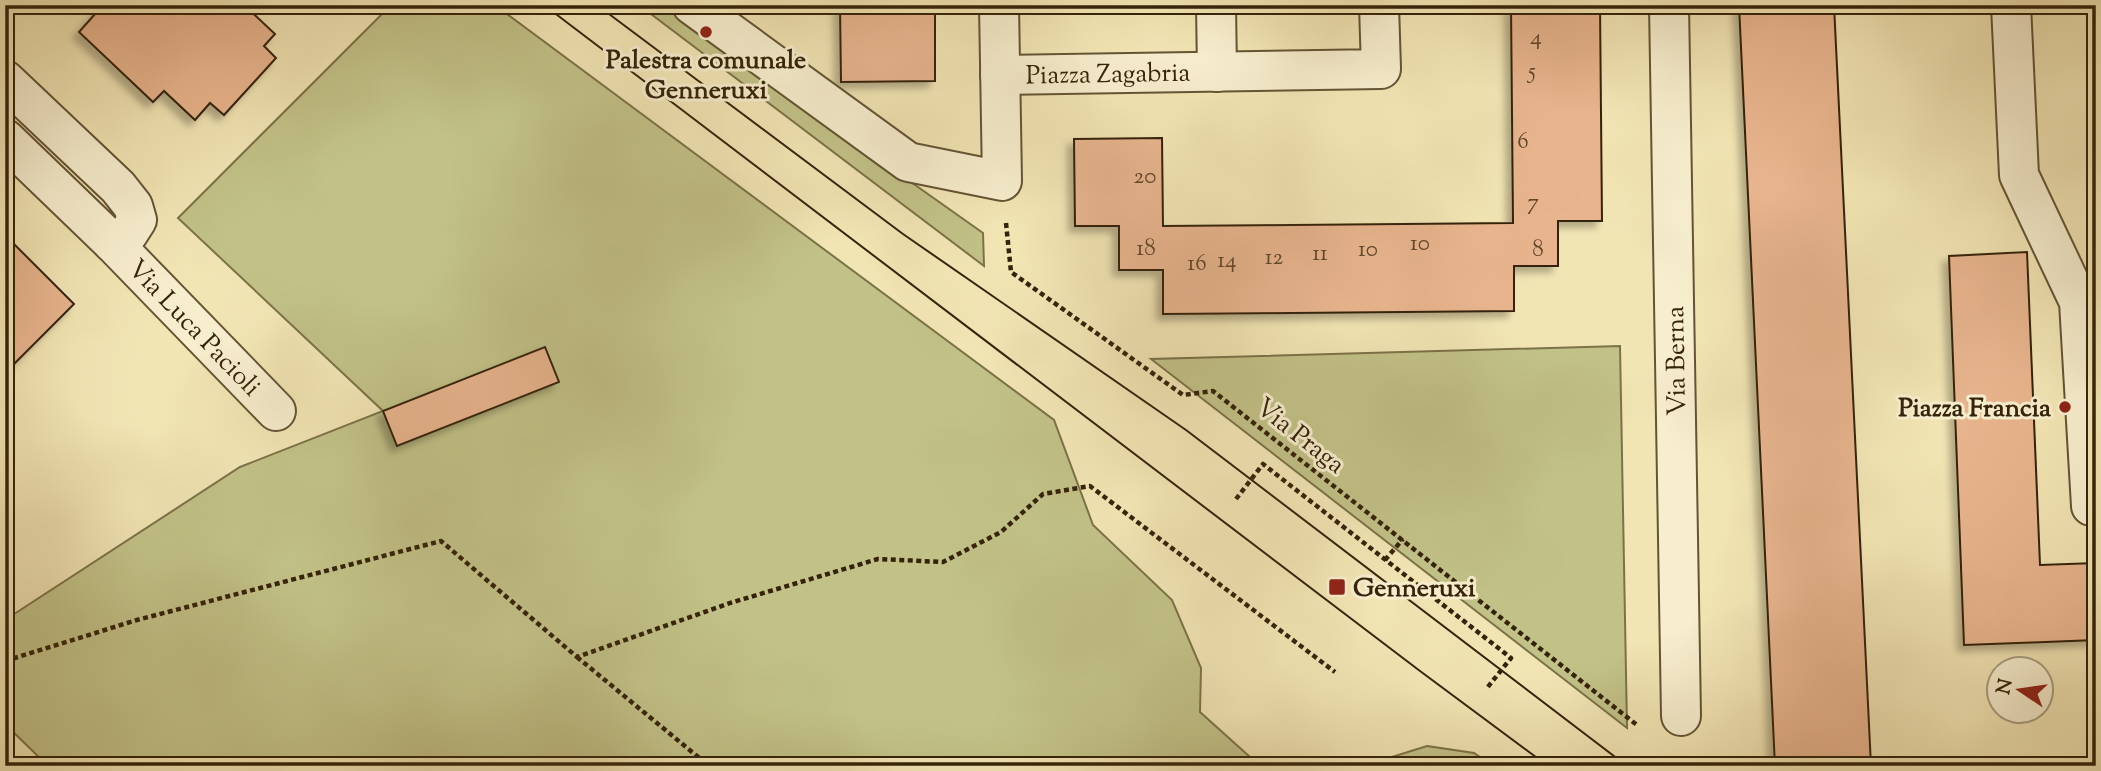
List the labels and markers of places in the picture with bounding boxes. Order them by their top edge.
marker: Palestra comunale Genneruxi [698,24,714,40]
place label: Palestra comunale Genneruxi [606,43,806,110]
place label: Piazza Francia [1898,391,2051,428]
marker: Piazza Francia [2057,399,2073,415]
place label: Genneruxi [1353,571,1476,608]
marker: Genneruxi [1327,577,1347,597]

